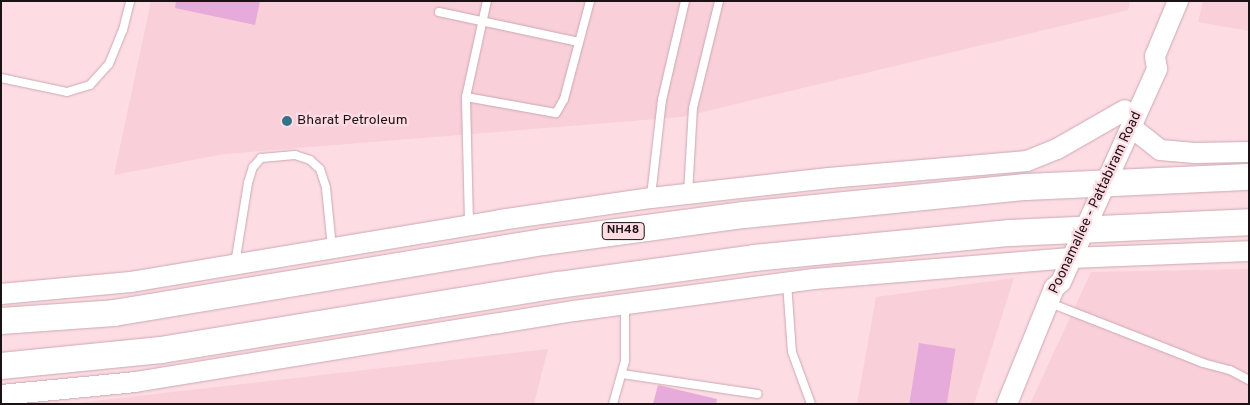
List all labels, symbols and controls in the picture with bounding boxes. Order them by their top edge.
street label: Poonamallee - Pattabiram Road [1046,109,1146,297]
place label: Bharat Petroleum [297,113,408,129]
marker: Bharat Petroleum [281,115,293,127]
road number: NH48 [600,222,646,240]

